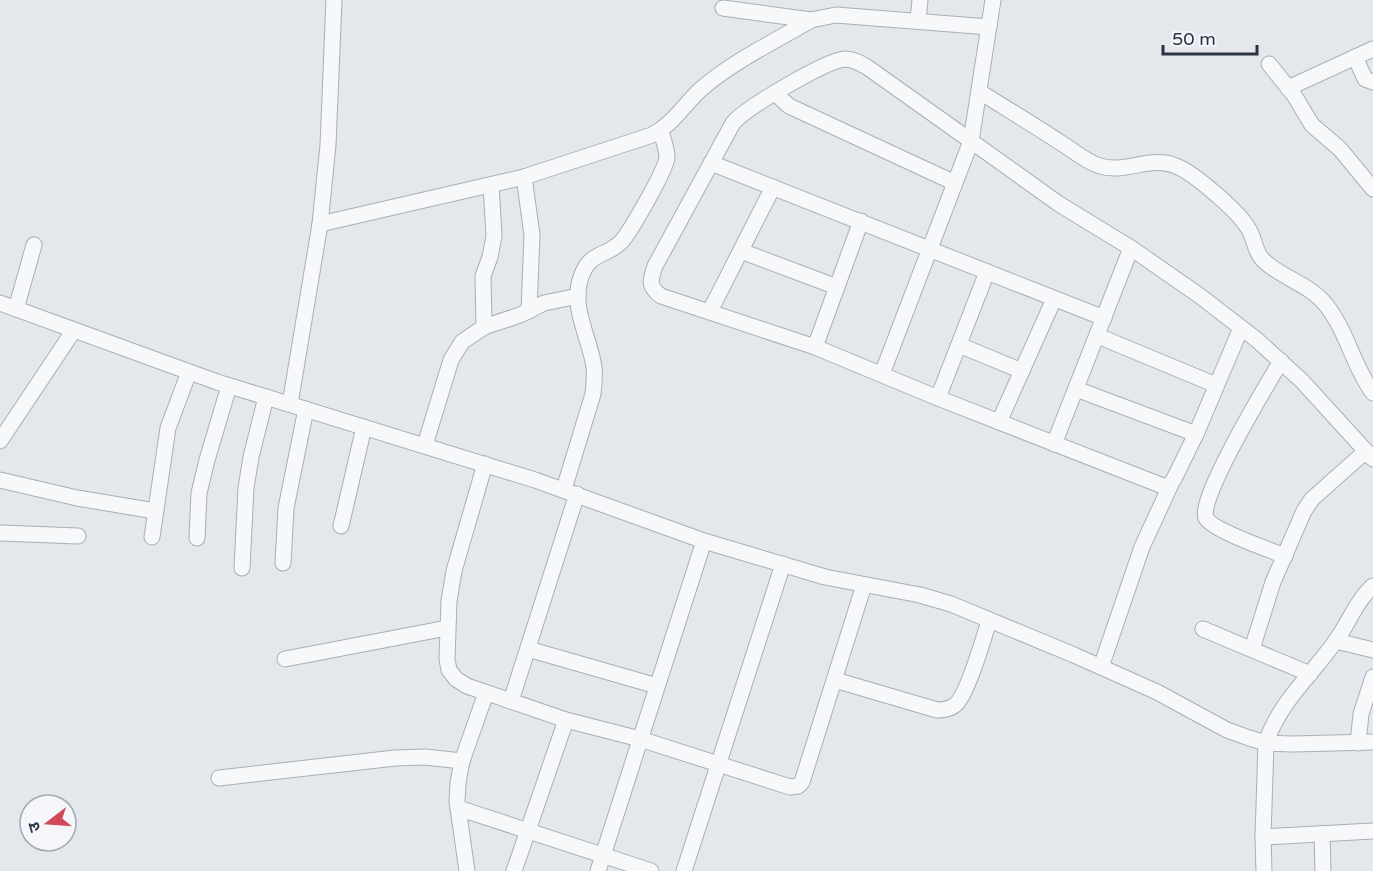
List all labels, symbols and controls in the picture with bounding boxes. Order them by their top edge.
scale bar [1163,18,1258,56]
text: 50 m [1172,28,1216,50]
north arrow [18,793,78,853]
text: उ [23,819,46,834]

